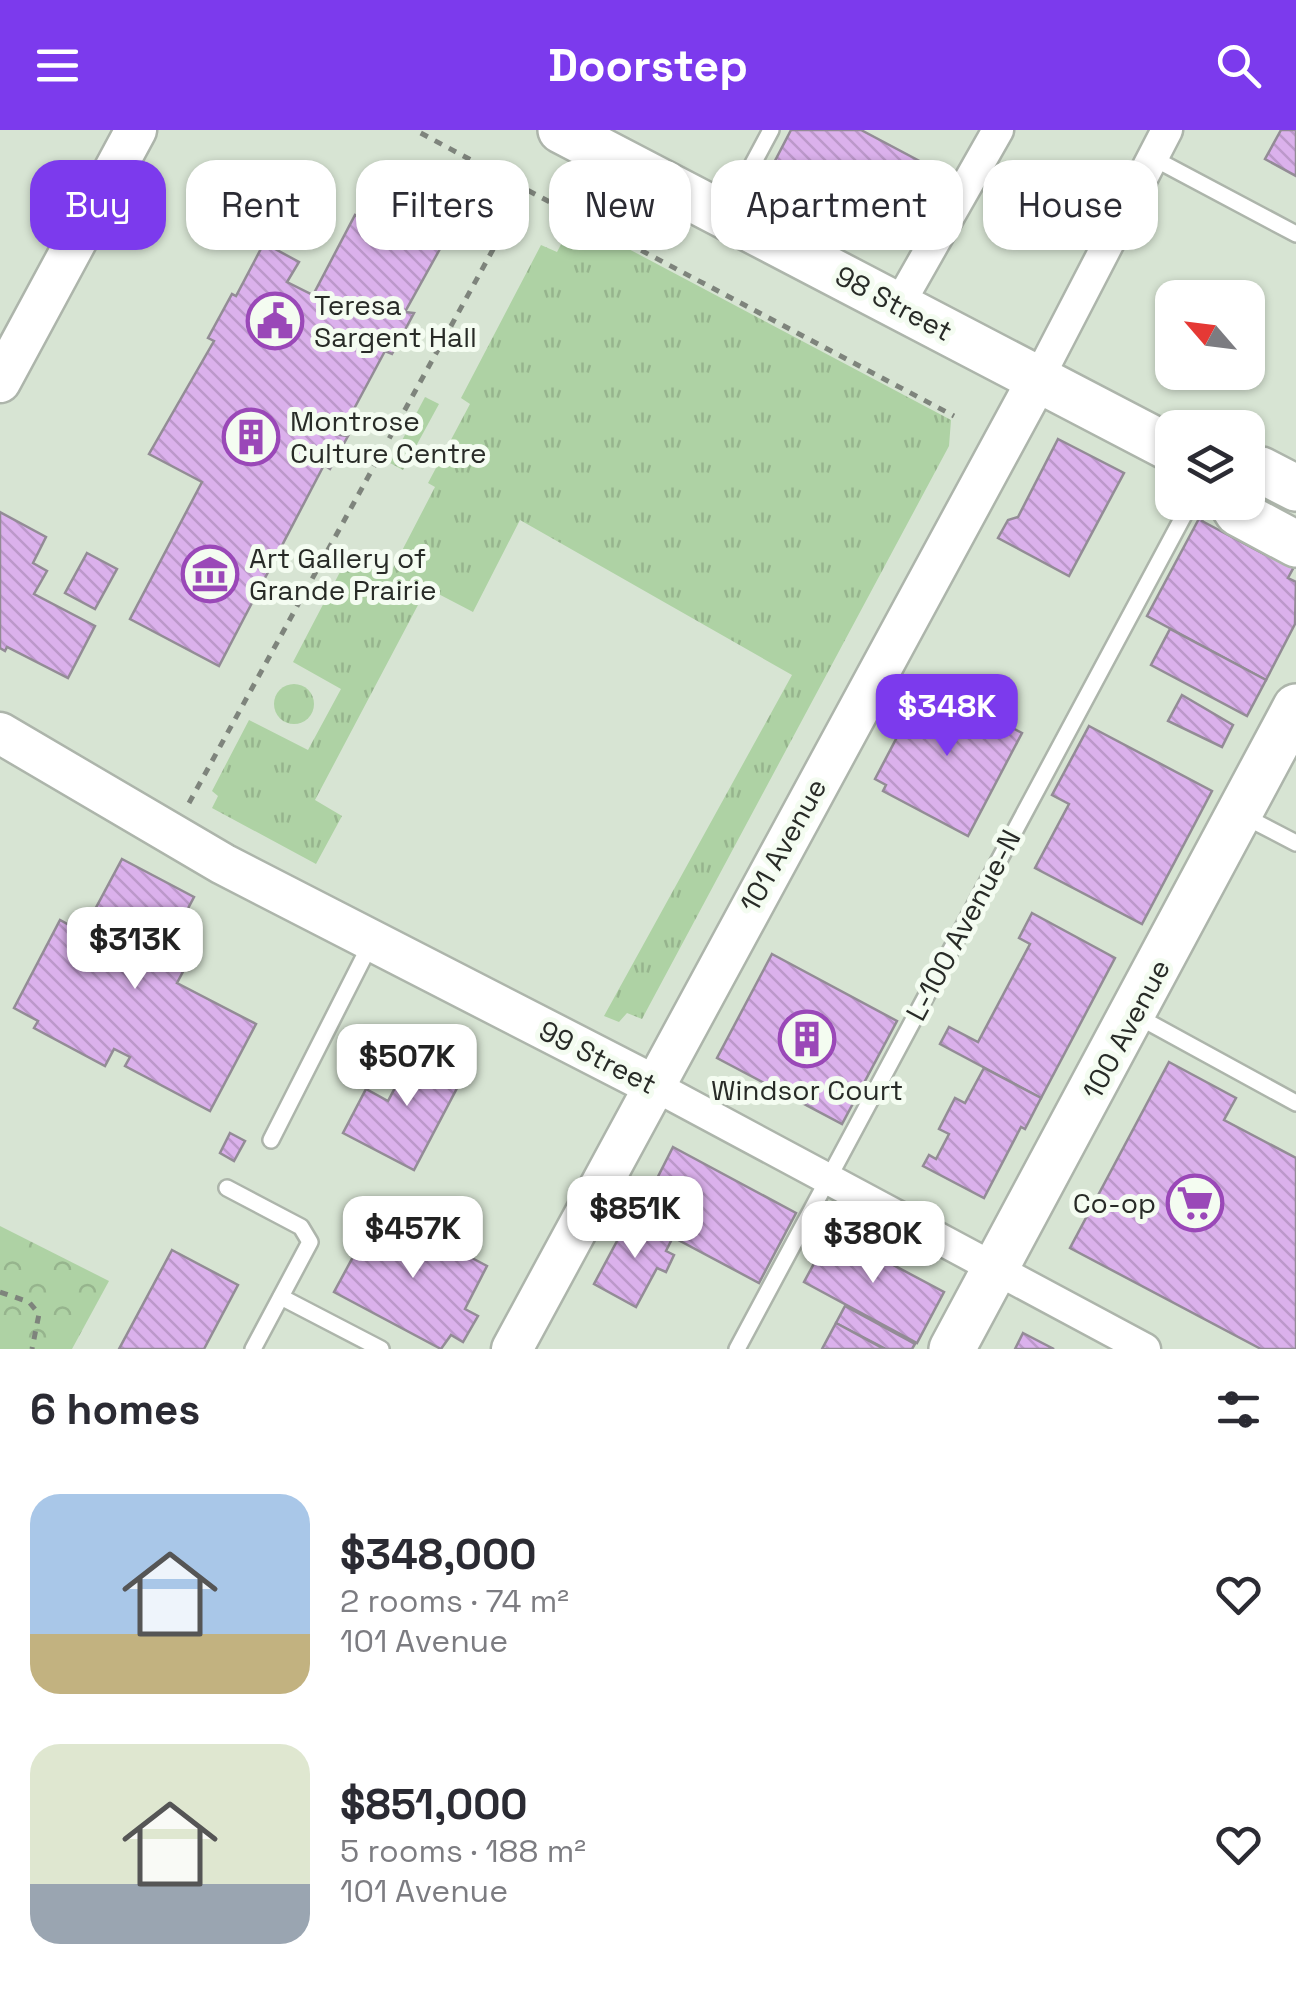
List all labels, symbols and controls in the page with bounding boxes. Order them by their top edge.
text: Doorstep [548,37,748,94]
icon: menu [30,38,85,93]
icon: search [1211,38,1266,93]
chip: Buy [30,160,166,250]
chip: Rent [186,160,336,250]
chip: Filters [356,160,529,250]
chip: New [549,160,691,250]
chip: Apartment [711,160,963,250]
chip: House [983,160,1158,250]
street label: 98 Street [829,257,959,349]
north arrow [1155,280,1265,390]
map controls [1155,280,1265,520]
place label: Teresa Sargent Hall [314,287,477,355]
public building icon: Teresa Sargent Hall [245,291,305,351]
place label: Montrose Culture Centre [290,403,487,471]
building icon: Montrose Culture Centre [221,407,281,467]
button: layers [1155,410,1265,520]
place label: Art Gallery of Grande Prairie [249,540,437,608]
museum icon: Art Gallery of Grande Prairie [180,544,240,604]
pin: $348K [877,674,1017,759]
text: $348K [898,686,996,726]
street label: 101 Avenue [732,772,834,918]
street label: L-100 Avenue-N [897,823,1029,1027]
pin: $313K [65,907,205,992]
text: $313K [89,919,181,959]
street label: 100 Avenue [1074,953,1178,1105]
building icon: Windsor Court [777,1009,837,1069]
street label: 99 Street [533,1012,663,1102]
pin: $507K [337,1024,477,1109]
text: $507K [359,1036,455,1076]
place label: Windsor Court [711,1072,903,1108]
supermarket icon: Co-op [1165,1173,1225,1233]
pin: $851K [565,1176,705,1261]
place label: Co-op [1073,1185,1156,1221]
text: $851K [589,1188,681,1228]
pin: $457K [343,1196,483,1281]
pin: $380K [803,1201,943,1286]
text: $457K [365,1208,461,1248]
text: $380K [824,1213,922,1253]
icon: filters [1211,1382,1266,1437]
text: 6 homes [30,1383,200,1436]
text: $348,000 [340,1528,536,1581]
icon: home [110,1534,230,1654]
icon: heart [1211,1567,1266,1622]
text: 2 rooms · 74 m² [340,1581,569,1621]
text: 101 Avenue [340,1621,508,1661]
text: $851,000 [340,1778,528,1831]
icon: home [110,1784,230,1904]
icon: heart [1211,1817,1266,1872]
text: 5 rooms · 188 m² [340,1831,586,1871]
text: 101 Avenue [340,1871,508,1911]

